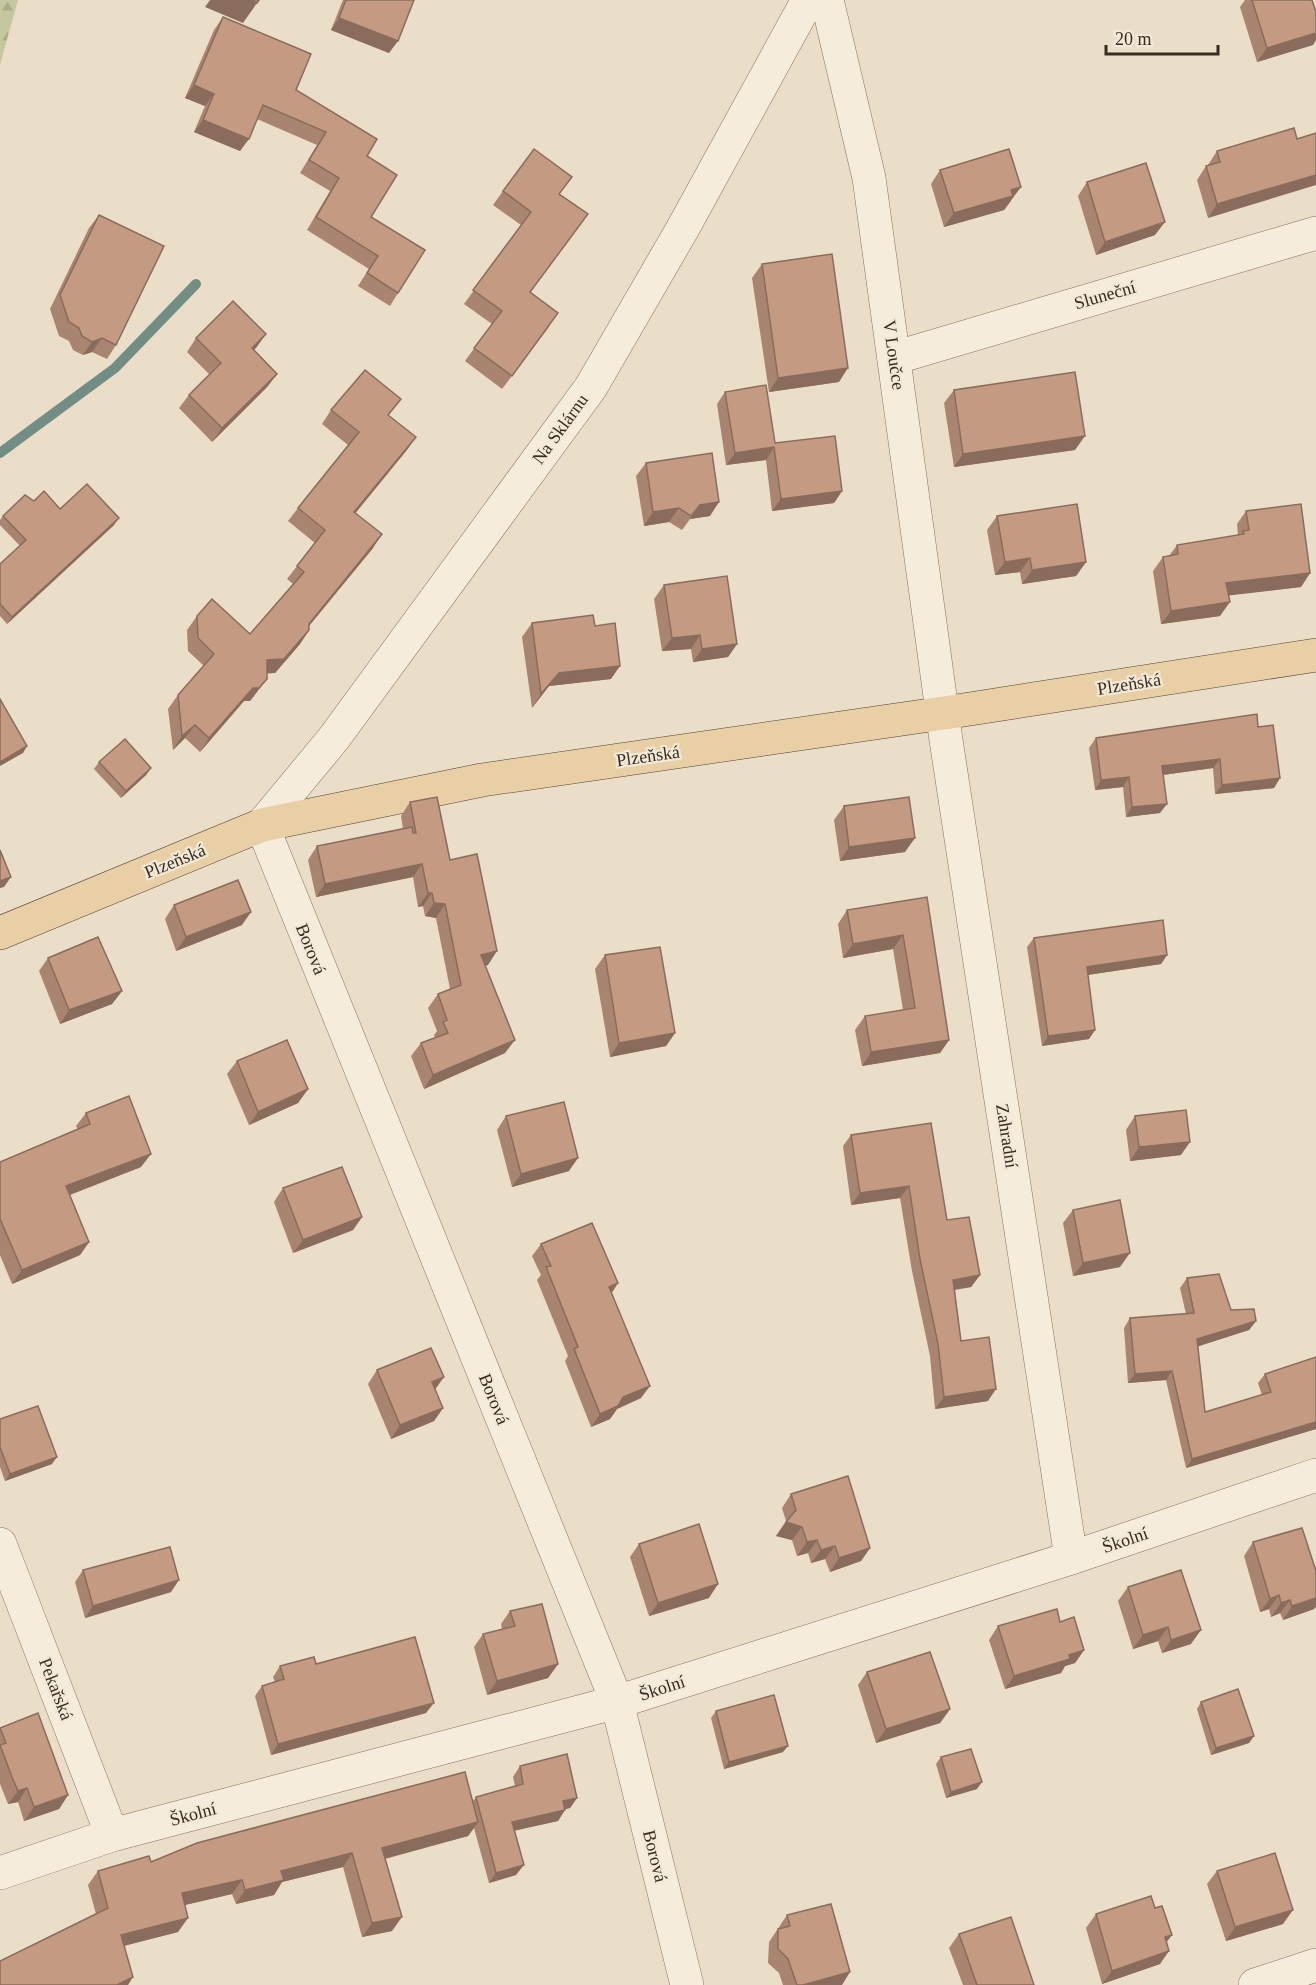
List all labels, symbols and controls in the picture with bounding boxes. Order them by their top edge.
scale bar [1106,18,1218,56]
text: 20 m [1115,29,1152,49]
street label: Sluneční [1072,277,1138,313]
street label: V Loučce [879,319,909,391]
street label: Na Sklárnu [528,390,592,468]
street label: Plzeňská [1096,669,1162,699]
street label: Plzeňská [615,742,681,770]
street label: Plzeňská [142,840,208,882]
street label: Borová [292,921,330,977]
street label: Zahradní [992,1102,1022,1170]
street label: Borová [475,1371,513,1427]
street label: Školní [1099,1522,1150,1557]
street label: Pekařská [35,1655,77,1723]
street label: Školní [636,1670,687,1705]
street label: Školní [167,1797,218,1830]
street label: Borová [639,1828,671,1884]

